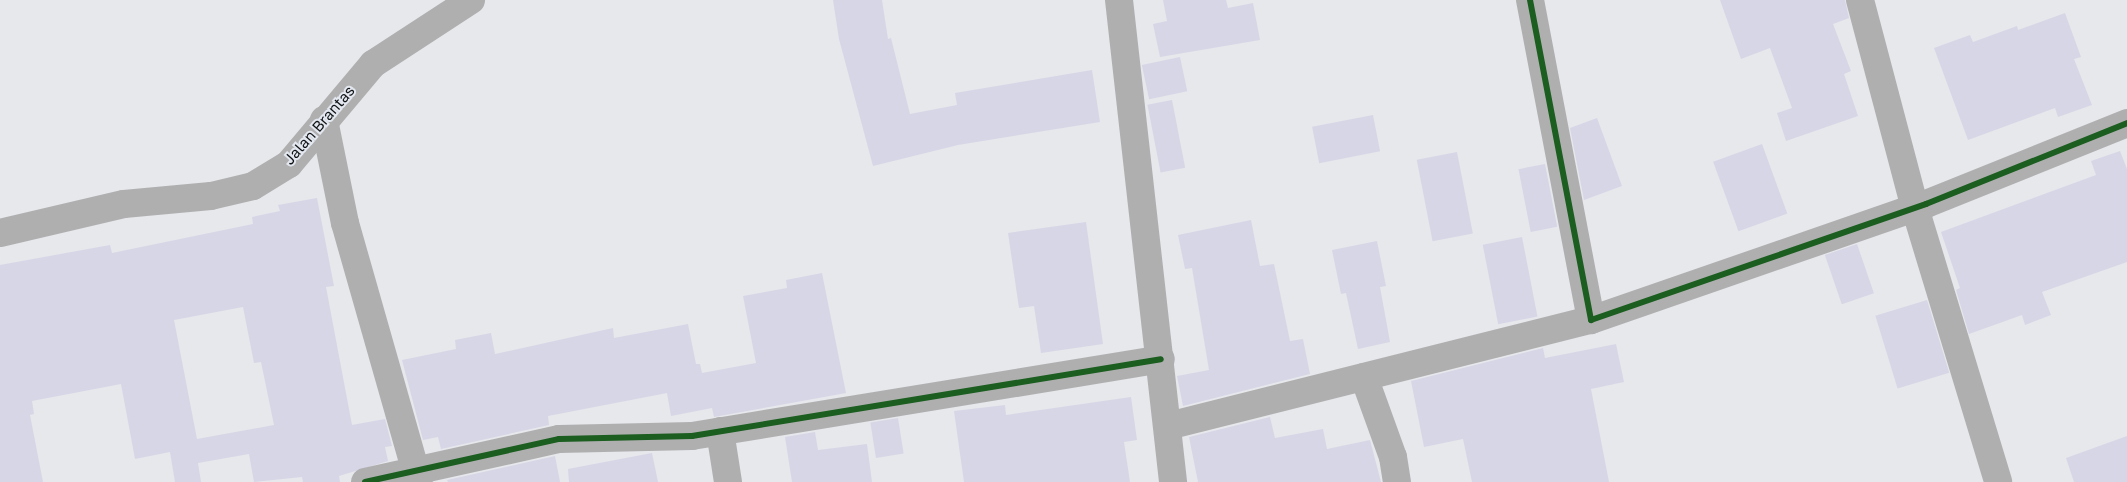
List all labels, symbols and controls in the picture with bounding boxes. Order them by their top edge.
street label: Jalan Brantas [280,82,358,168]

